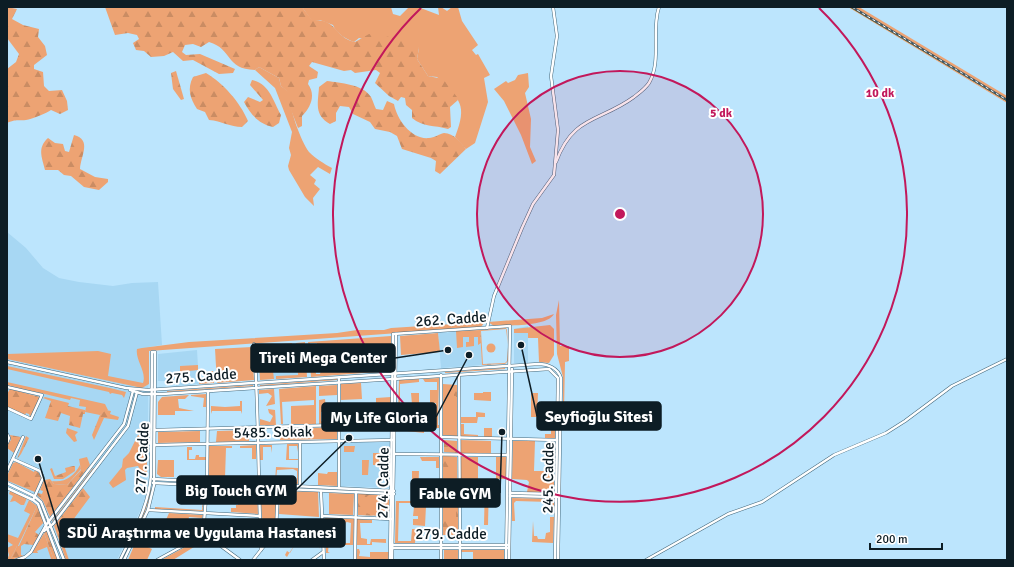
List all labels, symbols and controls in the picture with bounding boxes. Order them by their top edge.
text: 10 dk [866,86,895,101]
text: 5 dk [710,106,733,121]
centre of rings [613,207,627,221]
street label: 262. Cadde [415,308,487,330]
callout: Tireli Mega Center [251,344,395,372]
text: Tireli Mega Center [259,348,388,368]
street label: 275. Cadde [165,365,237,387]
callout: Seyfioğlu Sitesi [537,402,661,430]
callout: My Life Gloria [322,403,436,431]
text: Seyfioğlu Sitesi [545,407,653,427]
text: My Life Gloria [330,408,428,428]
street label: 277. Cadde [131,422,153,494]
street label: 5485. Sokak [234,422,313,442]
street label: 245. Cadde [538,442,558,514]
street label: 274. Cadde [373,447,393,519]
callout: Big Touch GYM [177,476,296,504]
callout: Fable GYM [411,479,500,507]
text: Big Touch GYM [185,481,287,501]
text: Fable GYM [418,484,492,504]
callout: SDÜ Araştırma ve Uygulama Hastanesi [60,519,345,547]
text: SDÜ Araştırma ve Uygulama Hastanesi [67,523,337,543]
street label: 279. Cadde [415,525,487,543]
scale bar [870,525,942,551]
text: 200 m [876,532,908,547]

